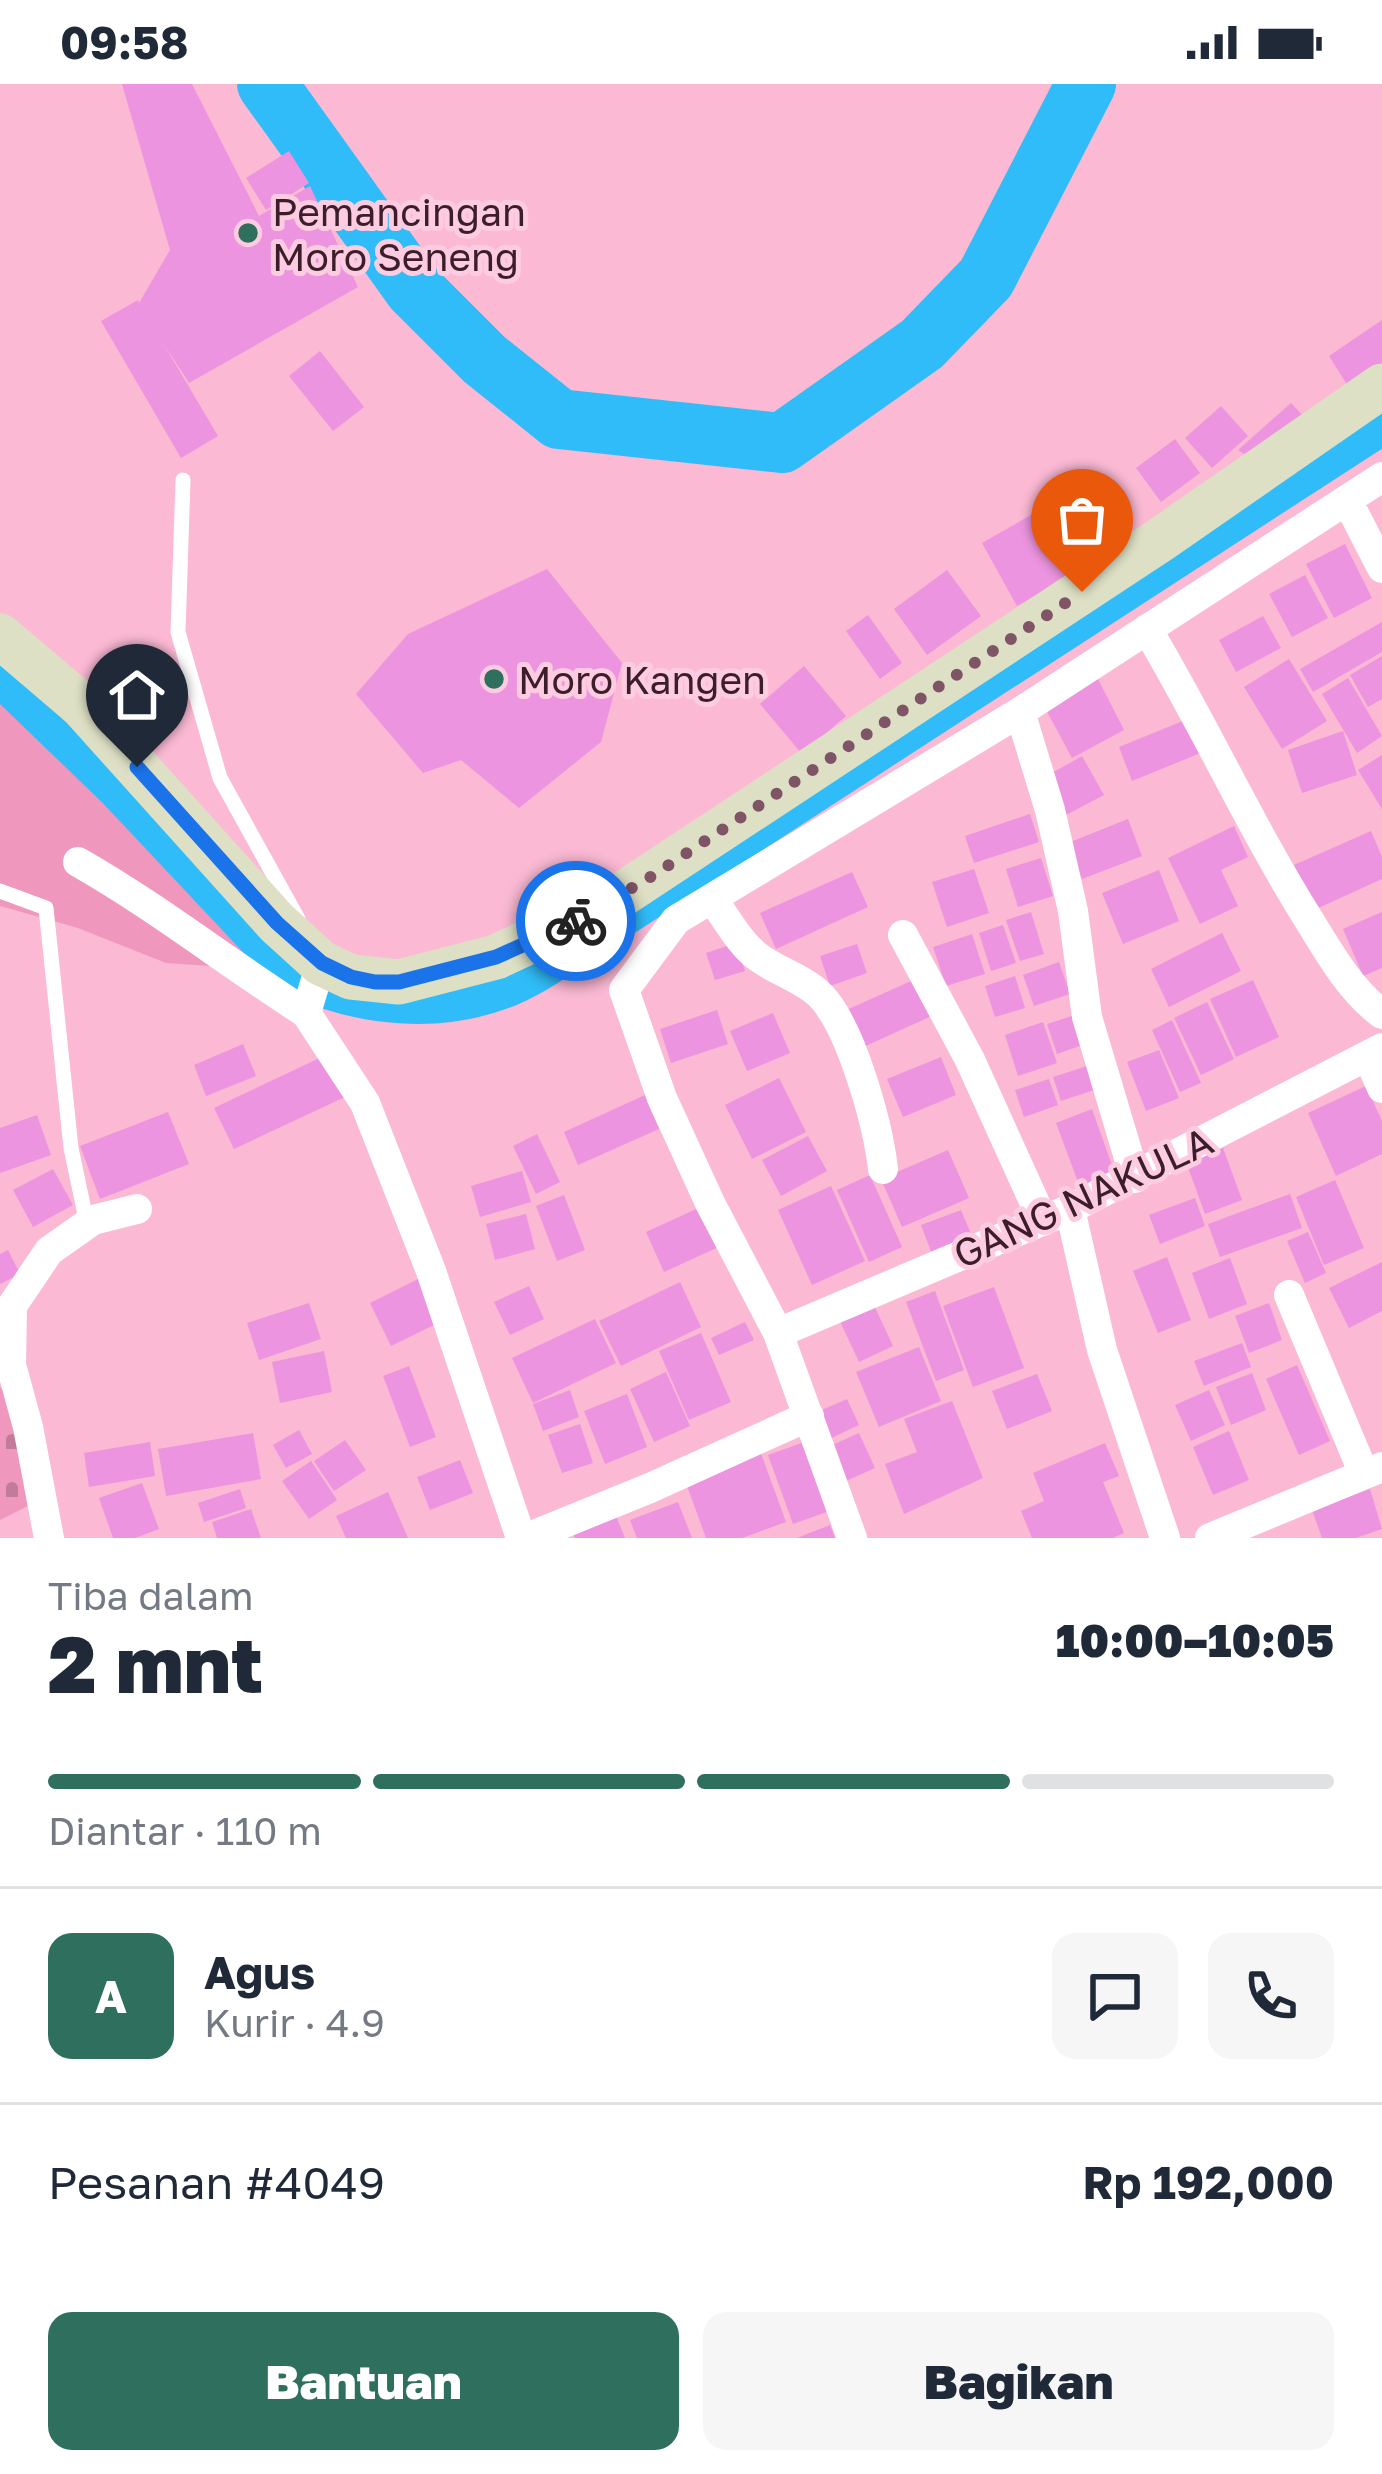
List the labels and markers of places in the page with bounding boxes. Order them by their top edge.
place label: Pemancingan Moro Seneng [272,188,526,280]
marker: Pemancingan Moro Seneng [235,220,261,246]
pin [1031,469,1133,592]
pin [86,644,188,767]
place label: Moro Kangen [518,656,766,703]
marker: Moro Kangen [481,666,507,692]

